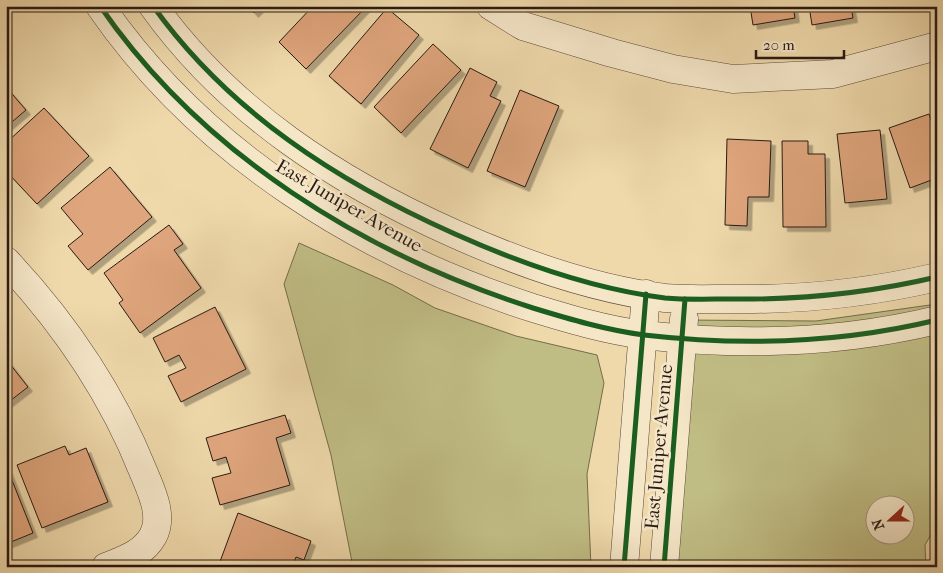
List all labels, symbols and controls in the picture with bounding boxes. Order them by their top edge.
scale bar [756,28,843,60]
text: 20 m [763,36,795,54]
street label: East Juniper Avenue [272,155,426,257]
street label: East Juniper Avenue [641,364,677,530]
north arrow [866,496,916,546]
text: N [868,516,888,532]

